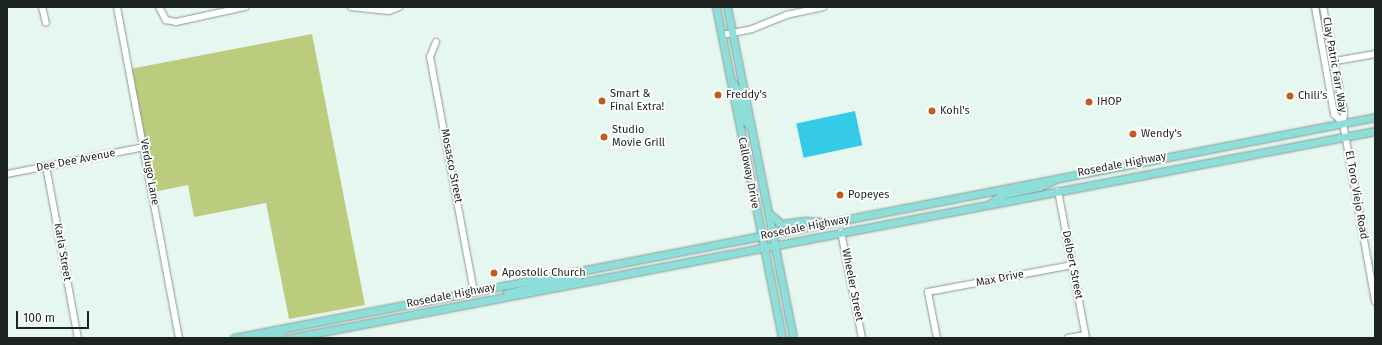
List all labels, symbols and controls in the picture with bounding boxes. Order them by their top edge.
street label: Clay Patric Farr Way [1319,16,1349,114]
place label: Smart & Final Extra! [610,88,664,114]
place label: Freddy's [726,88,767,102]
place label: Chili's [1298,89,1327,103]
marker: Freddy's [713,90,723,100]
marker: Chili's [1285,91,1295,101]
place label: IHOP [1097,95,1122,109]
marker: Smart & Final Extra! [597,96,607,106]
marker: IHOP [1084,97,1094,107]
place label: Kohl's [940,104,970,118]
marker: Kohl's [927,106,937,116]
place label: Studio Movie Grill [612,124,665,150]
place label: Wendy's [1141,127,1182,141]
street label: Mosasco Street [437,128,465,204]
marker: Wendy's [1128,129,1138,139]
marker: Studio Movie Grill [599,132,609,142]
street label: Calloway Drive [735,136,761,210]
street label: Verdugo Lane [137,138,161,206]
street label: Dee Dee Avenue [35,147,117,175]
street label: Rosedale Highway [1076,150,1168,180]
street label: El Toro Viejo Road [1342,150,1370,240]
place label: Popeyes [848,188,889,202]
marker: Popeyes [835,190,845,200]
street label: Rosedale Highway [759,213,851,243]
street label: Karla Street [50,222,74,282]
street label: Delbert Street [1059,229,1085,301]
street label: Wheeler Street [838,248,866,322]
place label: Apostolic Church [502,266,586,280]
marker: Apostolic Church [489,268,499,278]
street label: Max Drive [975,268,1025,290]
street label: Rosedale Highway [405,281,497,311]
scale bar [18,303,91,329]
text: 100 m [23,311,55,325]

